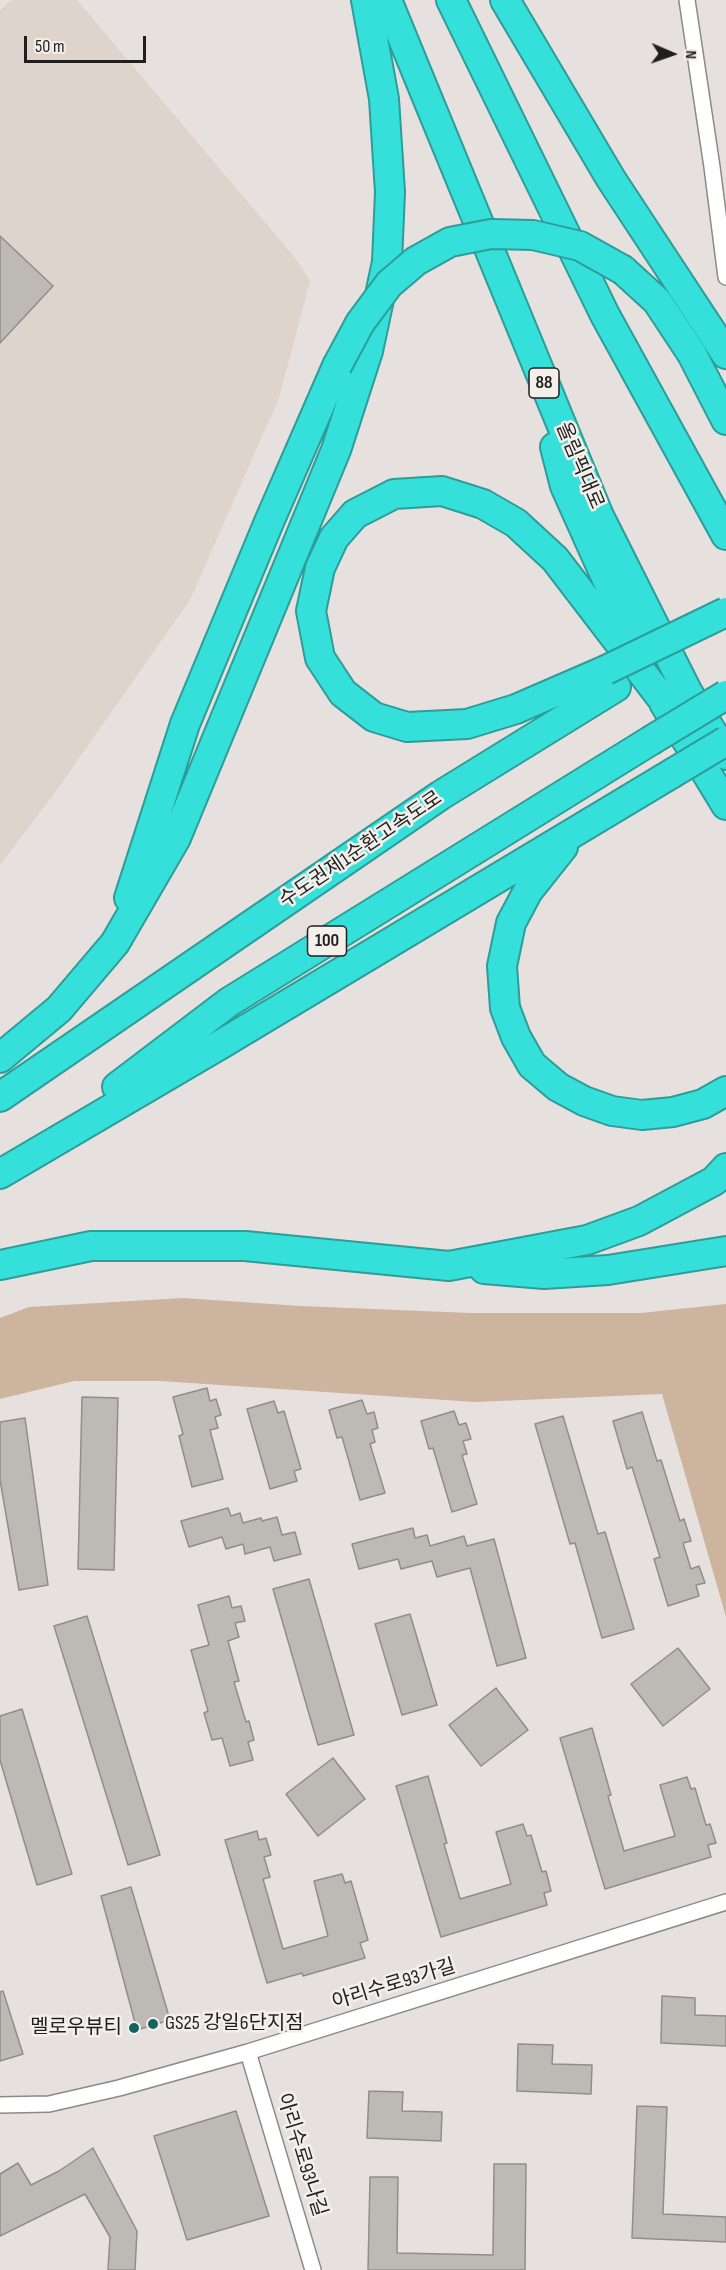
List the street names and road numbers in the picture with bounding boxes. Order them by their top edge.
road number: 88 [529,368,559,398]
street label: 올림픽대로 [550,419,608,513]
street label: 수도권제1순환고속도로 [275,787,447,913]
road number: 100 [308,926,346,956]
street label: 아리수로93가길 [329,1955,459,2015]
street label: 아리수로93나길 [271,2090,331,2220]

